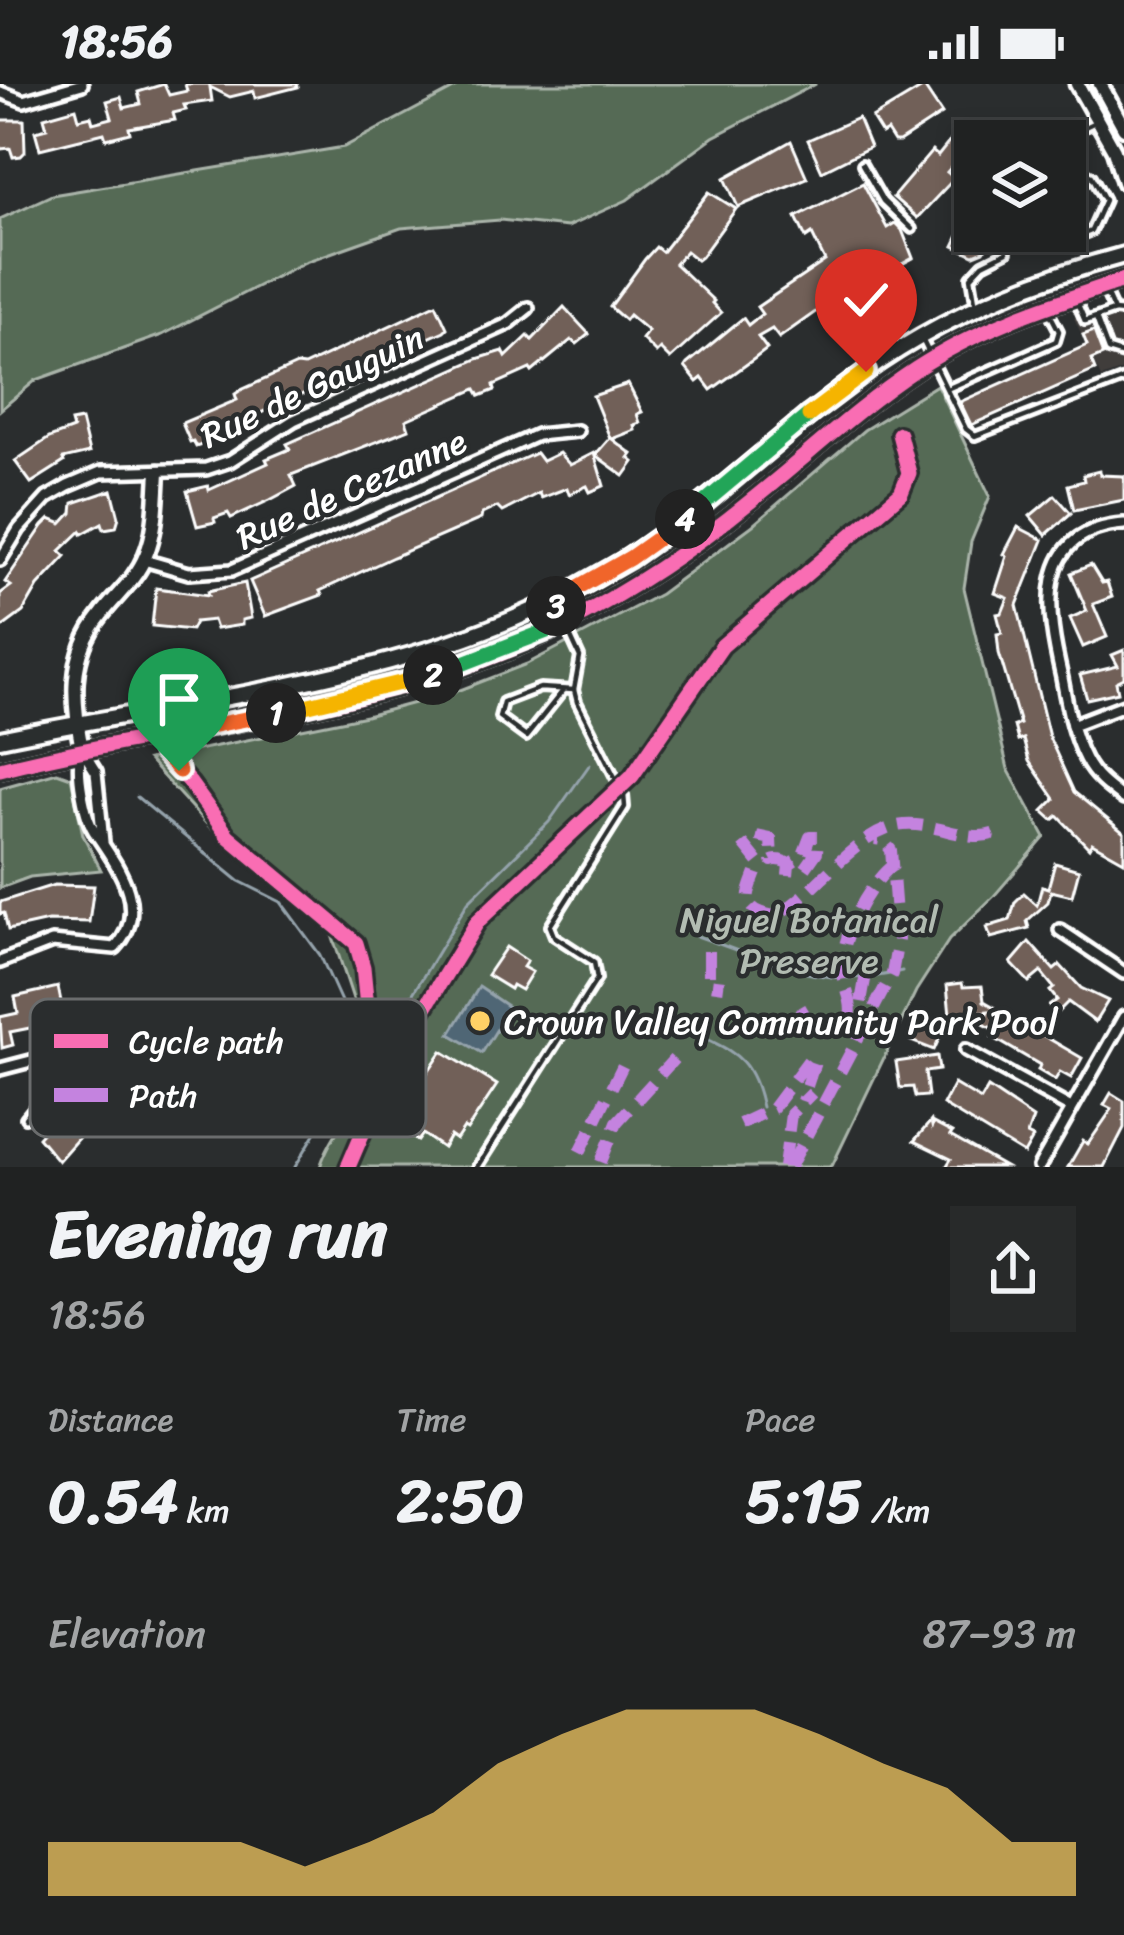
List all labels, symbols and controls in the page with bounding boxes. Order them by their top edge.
text: 18:56 [60,2,173,82]
map controls [954,120,1086,252]
button: layers [954,120,1086,252]
pin [815,249,917,372]
icon: check [833,267,899,333]
street label: Rue de Gauguin [189,307,435,467]
street label: Rue de Cezanne [226,409,477,568]
pin: 4 [655,489,715,549]
text: 4 [675,490,695,548]
pin: 3 [526,576,586,636]
text: 3 [547,577,565,635]
pin: 2 [403,645,463,705]
text: 2 [423,646,443,704]
pin [128,648,230,771]
icon: arrive [146,666,212,732]
pin: 1 [246,683,306,743]
text: 1 [269,684,283,742]
park label: Niguel Botanical Preserve [680,888,939,993]
place label: Crown Valley Community Park Pool [504,990,1058,1054]
legend [30,999,426,1137]
marker: Crown Valley Community Park Pool [467,1008,493,1034]
text: Cycle path [129,1013,284,1071]
text: Path [129,1067,197,1125]
text: Evening run [48,1176,388,1293]
button: share [950,1206,1076,1332]
text: 18:56 [48,1280,146,1349]
text: Distance [48,1391,173,1449]
text: Time [397,1391,466,1449]
text: Pace [745,1391,815,1449]
text: 0.54 [48,1449,178,1555]
text: 2:50 [397,1449,524,1555]
text: 5:15 [745,1449,863,1555]
text: km [178,1482,230,1540]
text: /km [863,1482,930,1540]
text: Elevation [48,1599,206,1668]
text: 87–93 m [923,1599,1076,1668]

